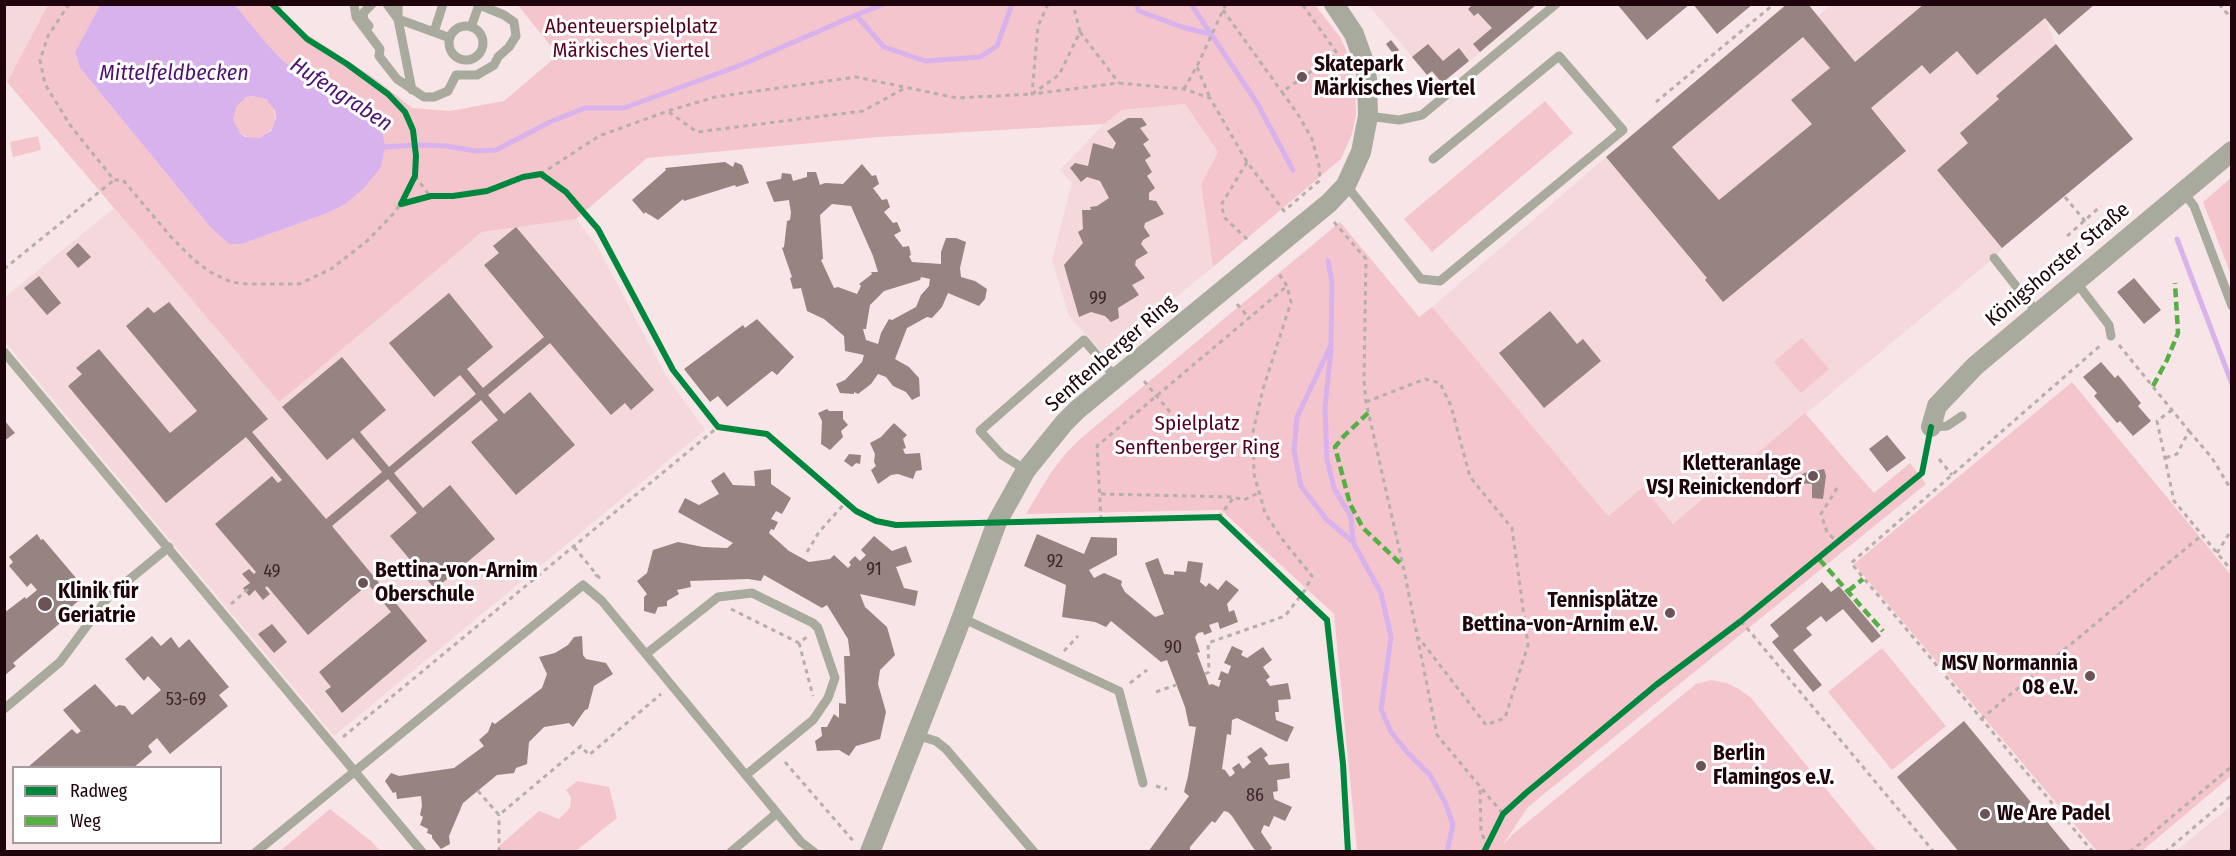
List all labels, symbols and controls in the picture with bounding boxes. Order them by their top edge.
park label: Abenteuerspielplatz Märkisches Viertel [545,14,717,64]
water label: Hufengraben [285,52,397,138]
place label: Skatepark Märkisches Viertel [1314,52,1475,102]
water label: Mittelfeldbecken [99,61,249,87]
marker: Skatepark Märkisches Viertel [1295,70,1309,84]
street label: Königshorster Straße [1981,197,2135,333]
house number: 99 [1089,288,1107,310]
street label: Senftenberger Ring [1041,290,1181,418]
park label: Spielplatz Senftenberger Ring [1115,411,1279,461]
place label: Kletteranlage VSJ Reinickendorf [1647,451,1801,501]
marker: Kletteranlage VSJ Reinickendorf [1806,469,1820,483]
house number: 92 [1047,551,1063,573]
place label: Bettina-von-Arnim Oberschule [375,558,538,608]
house number: 91 [866,559,882,581]
house number: 49 [263,561,281,583]
marker: Bettina-von-Arnim Oberschule [356,576,370,590]
place label: Klinik für Geriatrie [58,579,138,629]
place label: Tennisplätze Bettina-von-Arnim e.V. [1462,588,1658,638]
marker: Klinik für Geriatrie [36,595,54,613]
marker: Tennisplätze Bettina-von-Arnim e.V. [1663,606,1677,620]
house number: 90 [1164,637,1182,659]
place label: MSV Normannia 08 e.V. [1942,651,2078,701]
marker: MSV Normannia 08 e.V. [2083,669,2097,683]
house number: 53-69 [166,689,206,711]
place label: Berlin Flamingos e.V. [1713,741,1834,791]
marker: Berlin Flamingos e.V. [1694,759,1708,773]
legend [12,766,222,844]
text: Radweg [70,780,127,802]
house number: 86 [1246,785,1264,807]
place label: We Are Padel [1997,801,2110,827]
marker: We Are Padel [1978,807,1992,821]
text: Weg [70,810,101,832]

